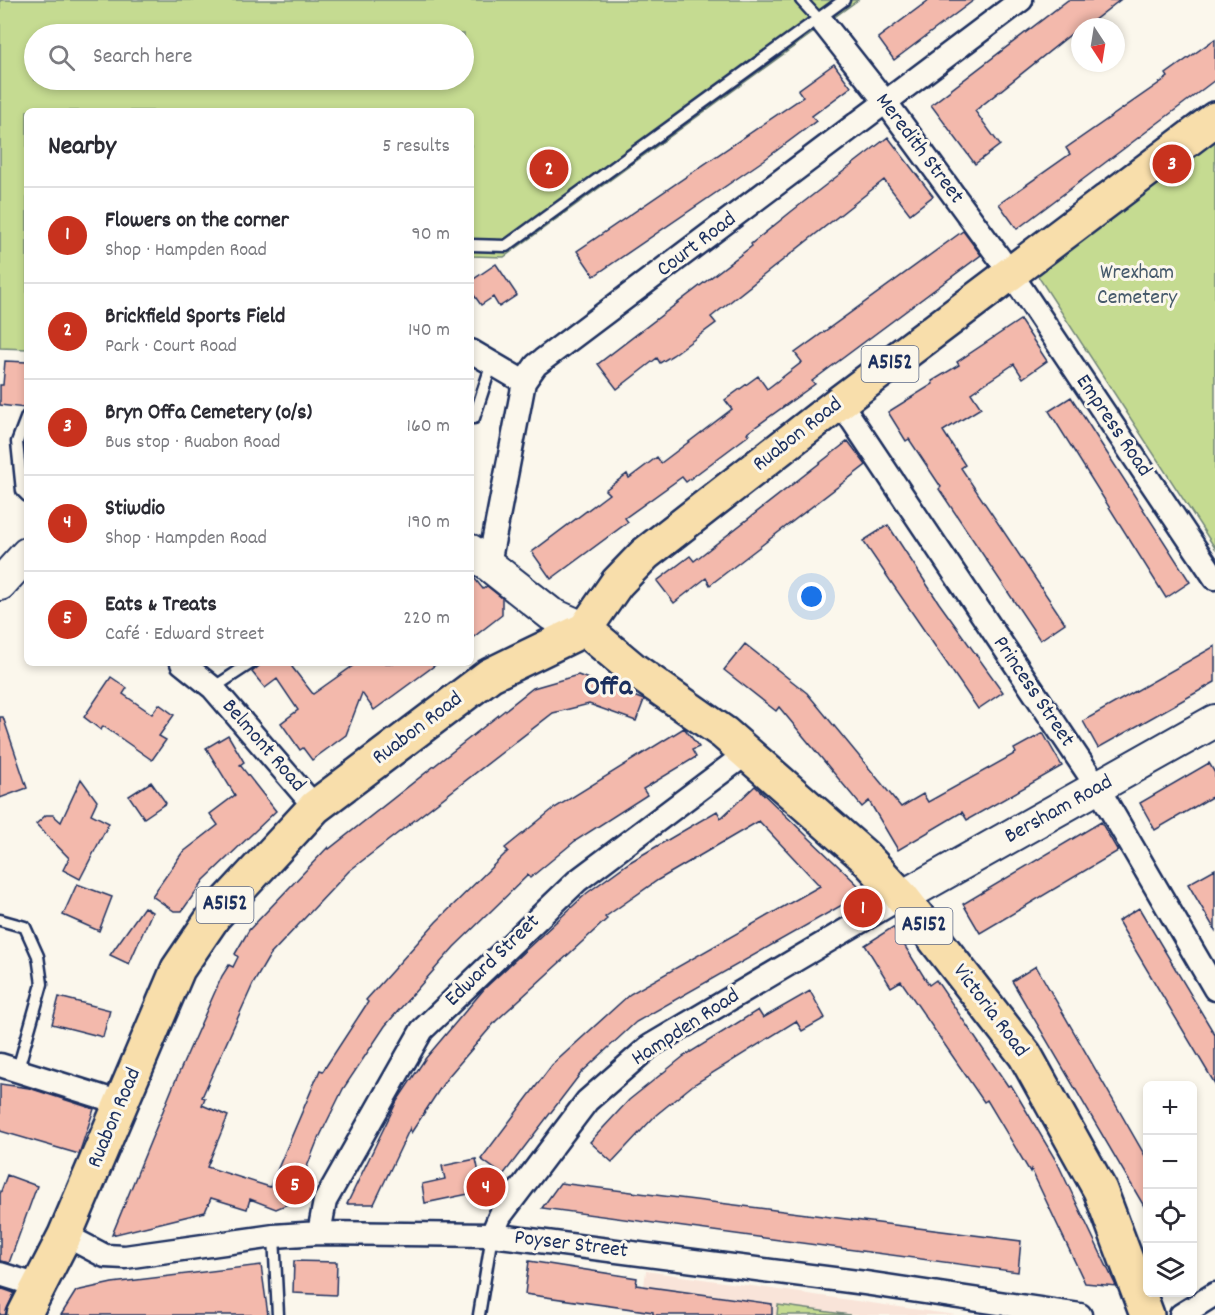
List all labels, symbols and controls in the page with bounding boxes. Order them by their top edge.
north arrow [1071,18,1125,72]
search box [24,24,474,90]
icon: search [45,41,78,74]
text: Search here [93,42,192,73]
street label: Meredith Street [867,87,971,211]
text: Nearby [48,129,116,166]
text: 5 results [382,133,450,161]
pin: 3 [1152,142,1192,186]
pin: 2 [530,146,568,192]
street label: Court Road [651,205,743,285]
text: Flowers on the corner [105,206,289,237]
text: 1 [65,221,70,249]
text: 90 m [412,221,450,249]
text: Shop · Hampden Road [105,237,267,265]
park label: Wrexham Cemetery [1097,258,1178,314]
text: Brickfield Sports Field [105,302,285,333]
text: 2 [63,317,72,345]
text: 140 m [408,317,450,345]
text: Park · Court Road [105,333,237,361]
road number: A5152 [862,346,918,382]
street label: Empress Road [1067,369,1159,483]
street label: Ruabon Road [747,390,849,480]
text: Bryn Offa Cemetery (o/s) [105,398,312,429]
text: 3 [63,413,72,441]
text: 160 m [407,413,450,441]
text: Bus stop · Ruabon Road [105,429,280,457]
text: Stiwdio [105,494,165,525]
text: 4 [63,509,72,537]
text: 190 m [407,509,450,537]
text: Shop · Hampden Road [105,525,267,553]
your location [797,582,826,611]
text: Eats & Treats [105,590,217,621]
text: 5 [63,605,72,633]
text: 220 m [403,605,450,633]
text: Café · Edward Street [105,621,264,649]
street label: Princess Street [984,630,1082,754]
district label: Offa [584,669,633,709]
street label: Ruabon Road [366,685,470,773]
street label: Belmont Road [214,693,312,799]
street label: Bersham Road [999,768,1119,852]
pin: 1 [844,886,882,930]
road number: A5152 [196,887,254,923]
street label: Edward Street [438,908,548,1014]
road number: A5152 [896,908,952,944]
street label: Victoria Road [945,958,1035,1064]
street label: Hampden Road [626,981,746,1075]
street label: Ruabon Road [80,1063,150,1173]
map controls [1143,1081,1197,1297]
button: + [1143,1081,1197,1135]
button: − [1143,1135,1197,1189]
pin: 5 [276,1162,314,1208]
pin: 4 [466,1164,506,1210]
button: locate [1143,1189,1197,1243]
street label: Poyser Street [512,1223,630,1267]
button: layers [1143,1243,1197,1297]

